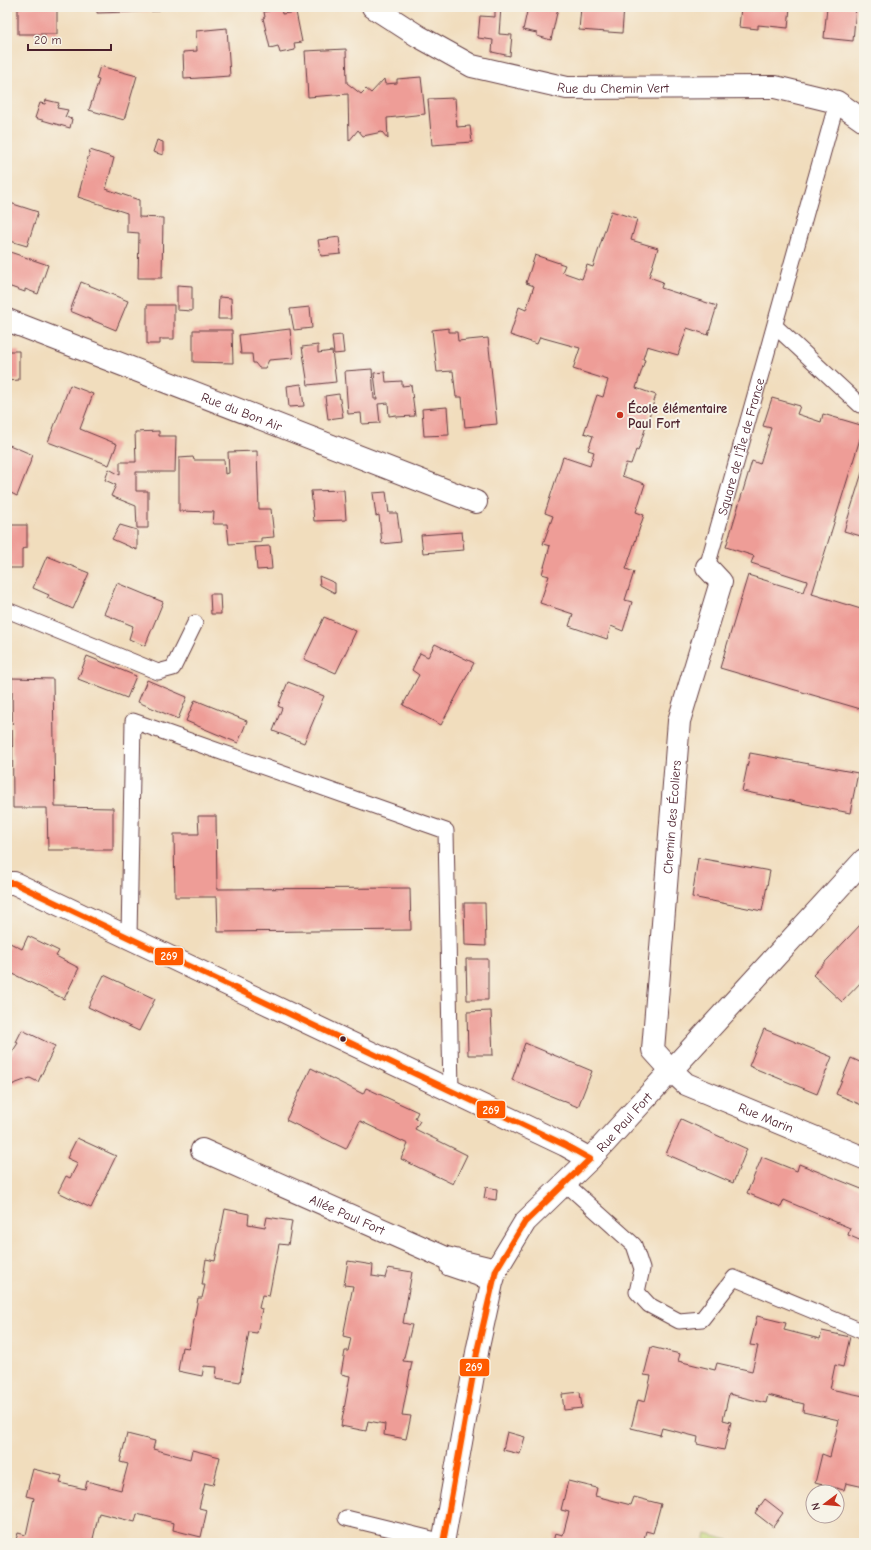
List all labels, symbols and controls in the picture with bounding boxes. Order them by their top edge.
scale bar [28,26,111,52]
text: 20 m [34,33,62,47]
street label: Rue du Chemin Vert [556,79,670,96]
street label: Square de l'Île de France [714,376,767,517]
street label: Rue du Bon Air [199,389,285,434]
place label: École élémentaire Paul Fort [628,400,728,431]
marker: École élémentaire Paul Fort [615,410,625,420]
street label: Chemin des Écoliers [659,760,683,874]
line badge: 269 [154,947,184,966]
text: 269 [161,950,178,963]
unlabelled marker [338,1034,348,1044]
street label: Rue Paul Fort [593,1088,656,1155]
street label: Rue Marin [736,1099,796,1135]
line badge: 269 [476,1100,506,1119]
text: 269 [483,1104,500,1117]
street label: Allée Paul Fort [308,1191,388,1238]
line badge: 269 [459,1358,490,1377]
text: 269 [466,1361,483,1374]
north arrow [805,1484,845,1524]
text: N [809,1501,823,1512]

